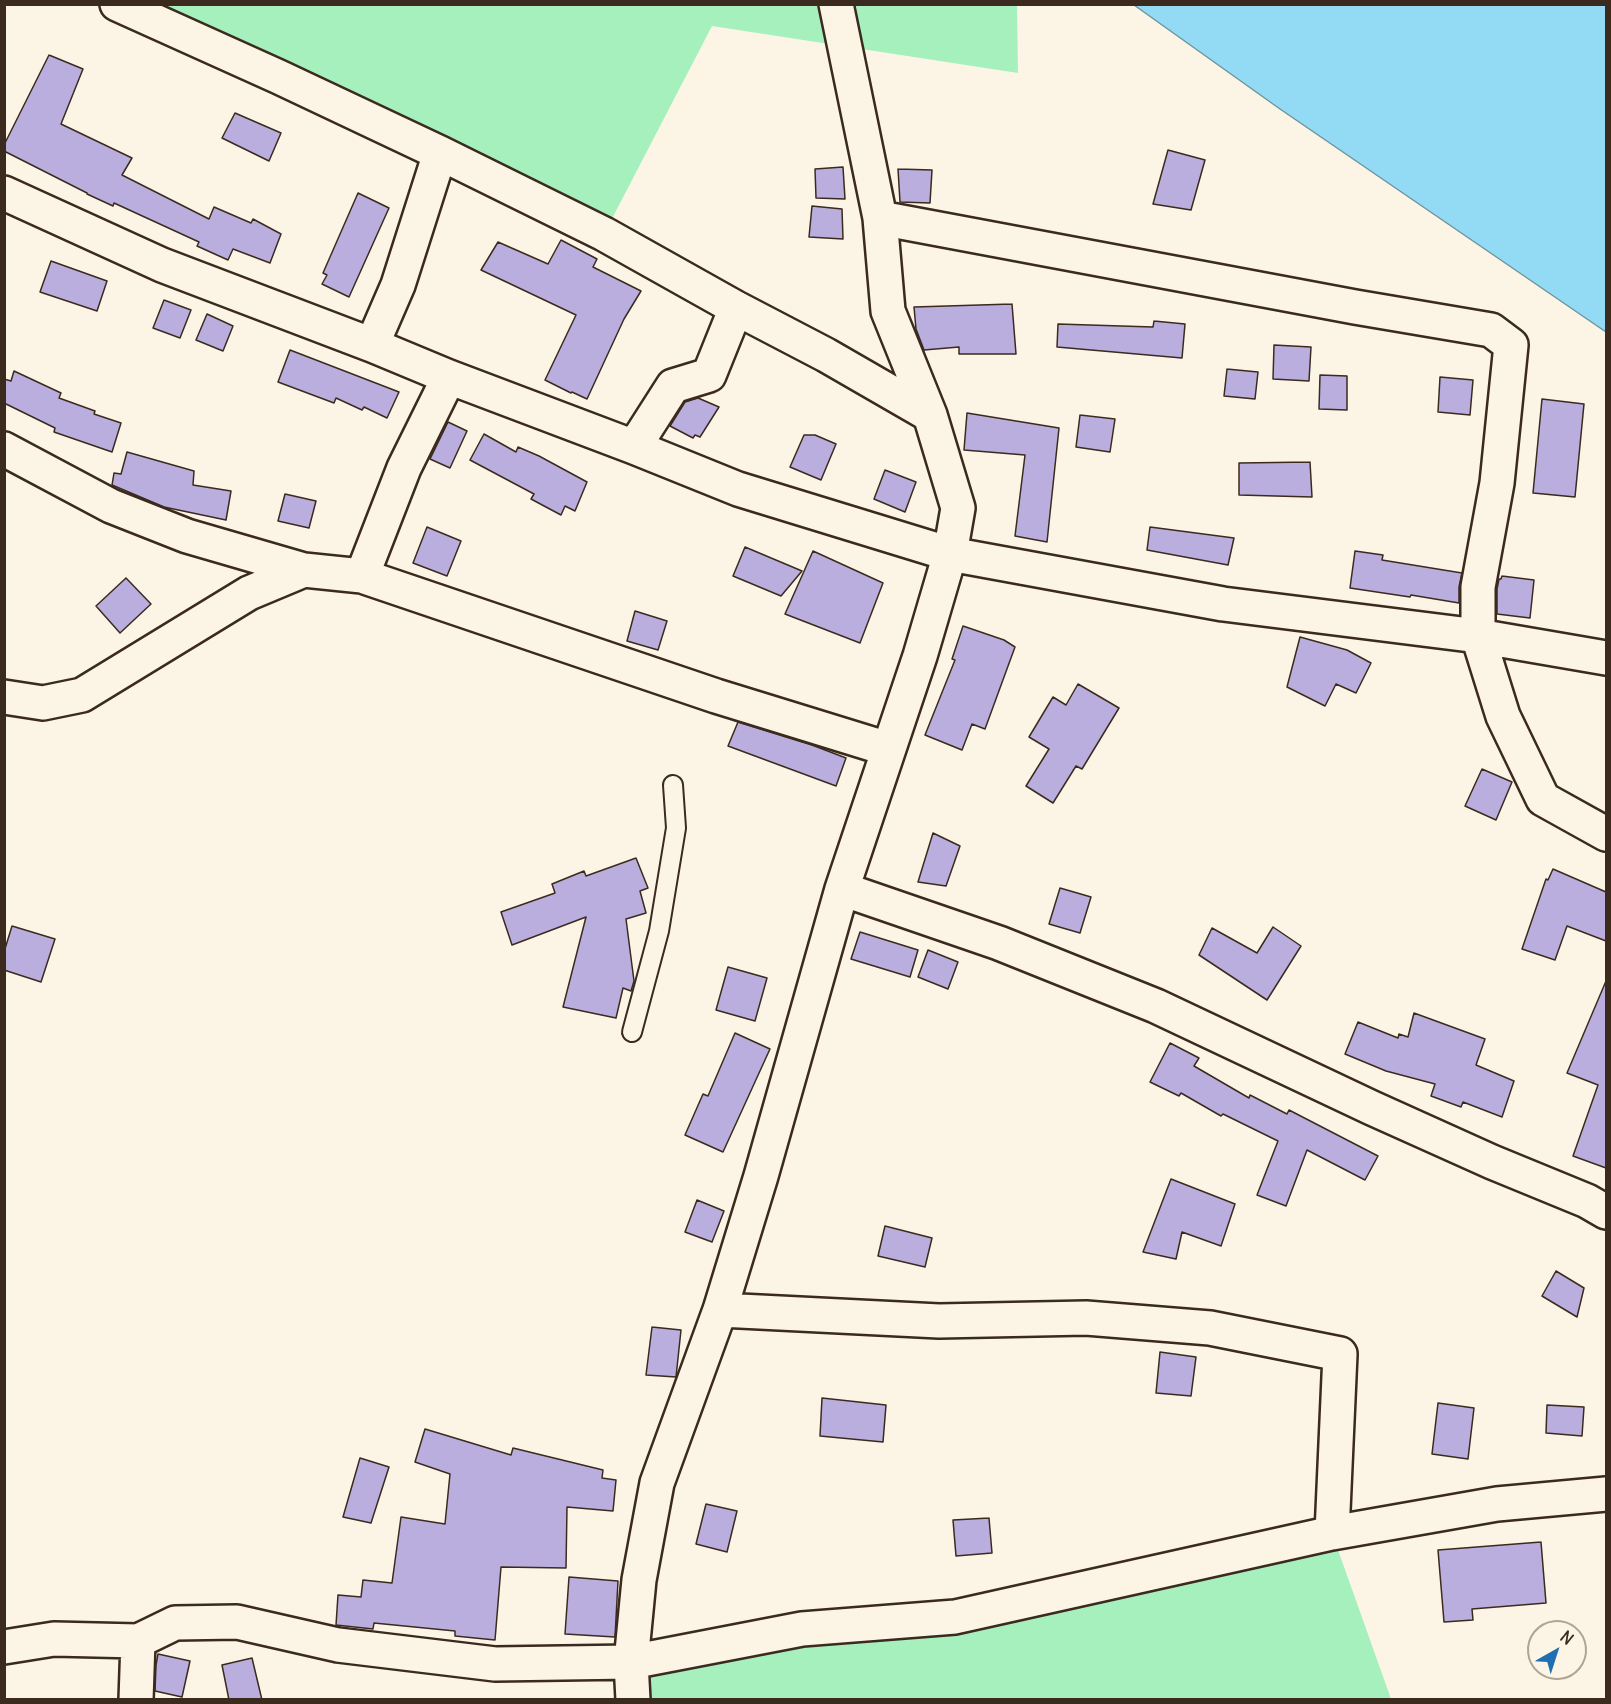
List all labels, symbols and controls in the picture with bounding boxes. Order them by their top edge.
north arrow [1527,1620,1587,1680]
text: N [1556,1626,1578,1649]

